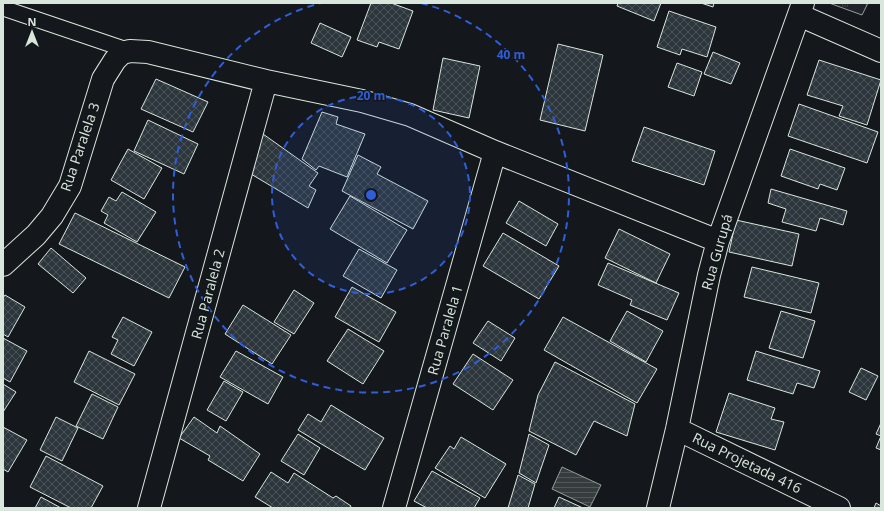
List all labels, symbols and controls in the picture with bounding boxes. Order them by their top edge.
north arrow [12,12,52,52]
text: N [28,14,36,29]
text: 40 m [497,46,525,63]
text: 20 m [357,87,385,104]
street label: Rua Paralela 3 [55,100,104,194]
centre of rings [364,188,378,202]
street label: Rua Gurupá [697,212,736,292]
street label: Rua Paralela 2 [186,247,229,341]
street label: Rua Paralela 1 [423,283,466,377]
street label: Rua Projetada 416 [689,428,805,497]

